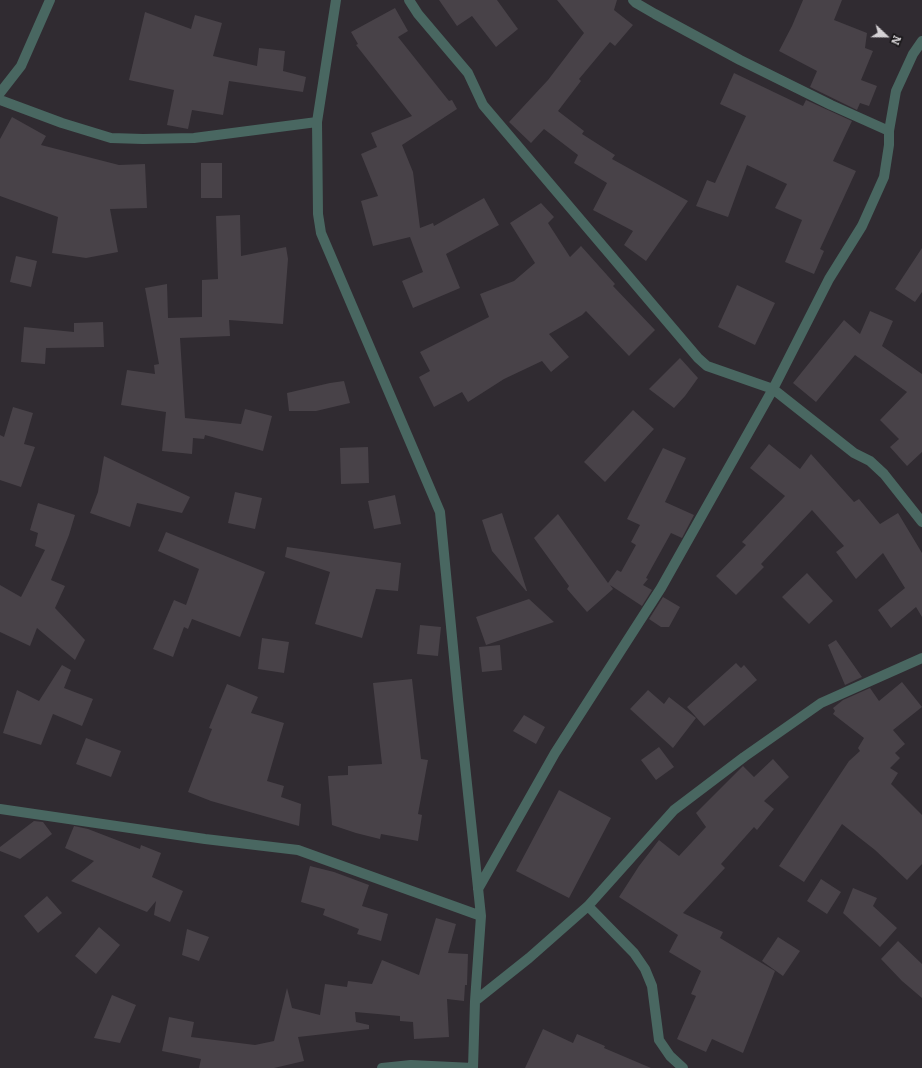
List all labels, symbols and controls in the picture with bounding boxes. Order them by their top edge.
north arrow [866,16,906,56]
text: N [888,33,906,48]

